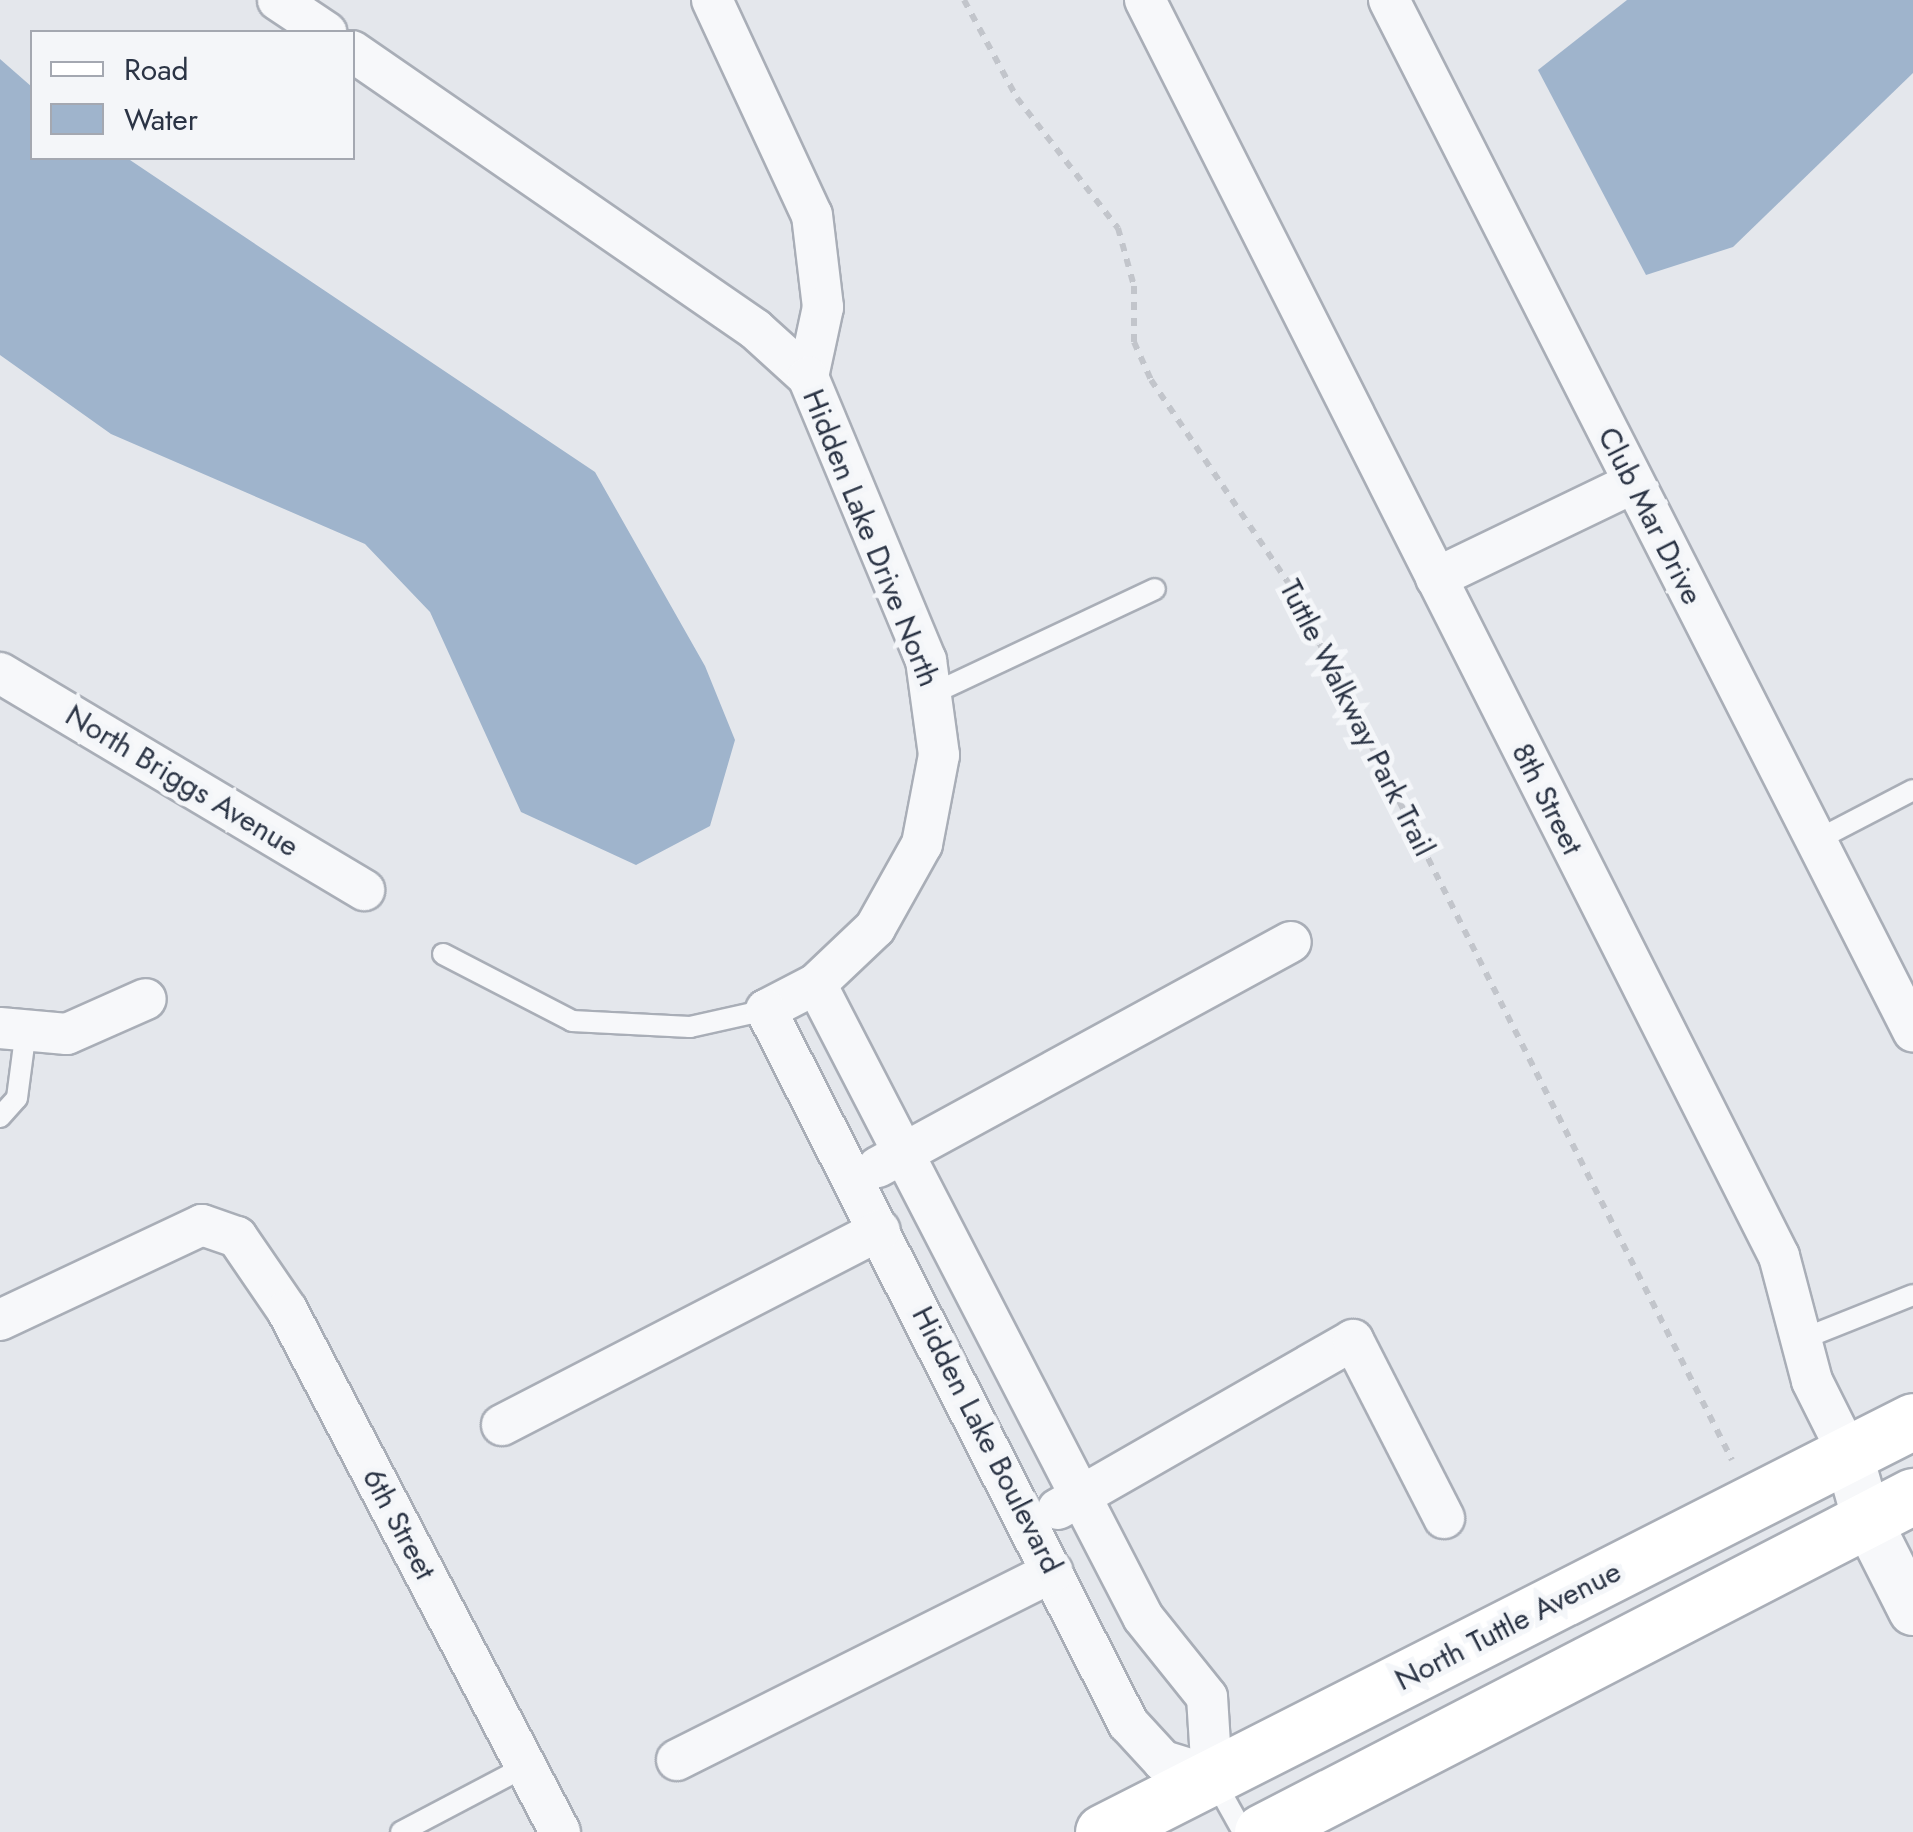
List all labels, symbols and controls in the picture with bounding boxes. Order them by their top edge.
legend [30,30,355,160]
text: Road [124,48,189,91]
text: Water [124,98,198,141]
street label: Hidden Lake Drive North [795,384,947,692]
street label: Club Mar Drive [1590,421,1710,611]
street label: Tuttle Walkway Park Trail [1272,574,1442,862]
street label: North Briggs Avenue [59,697,305,865]
street label: 8th Street [1504,737,1590,861]
street label: Hidden Lake Boulevard [904,1301,1070,1579]
street label: 6th Street [355,1462,443,1586]
street label: North Tuttle Avenue [1389,1554,1627,1698]

